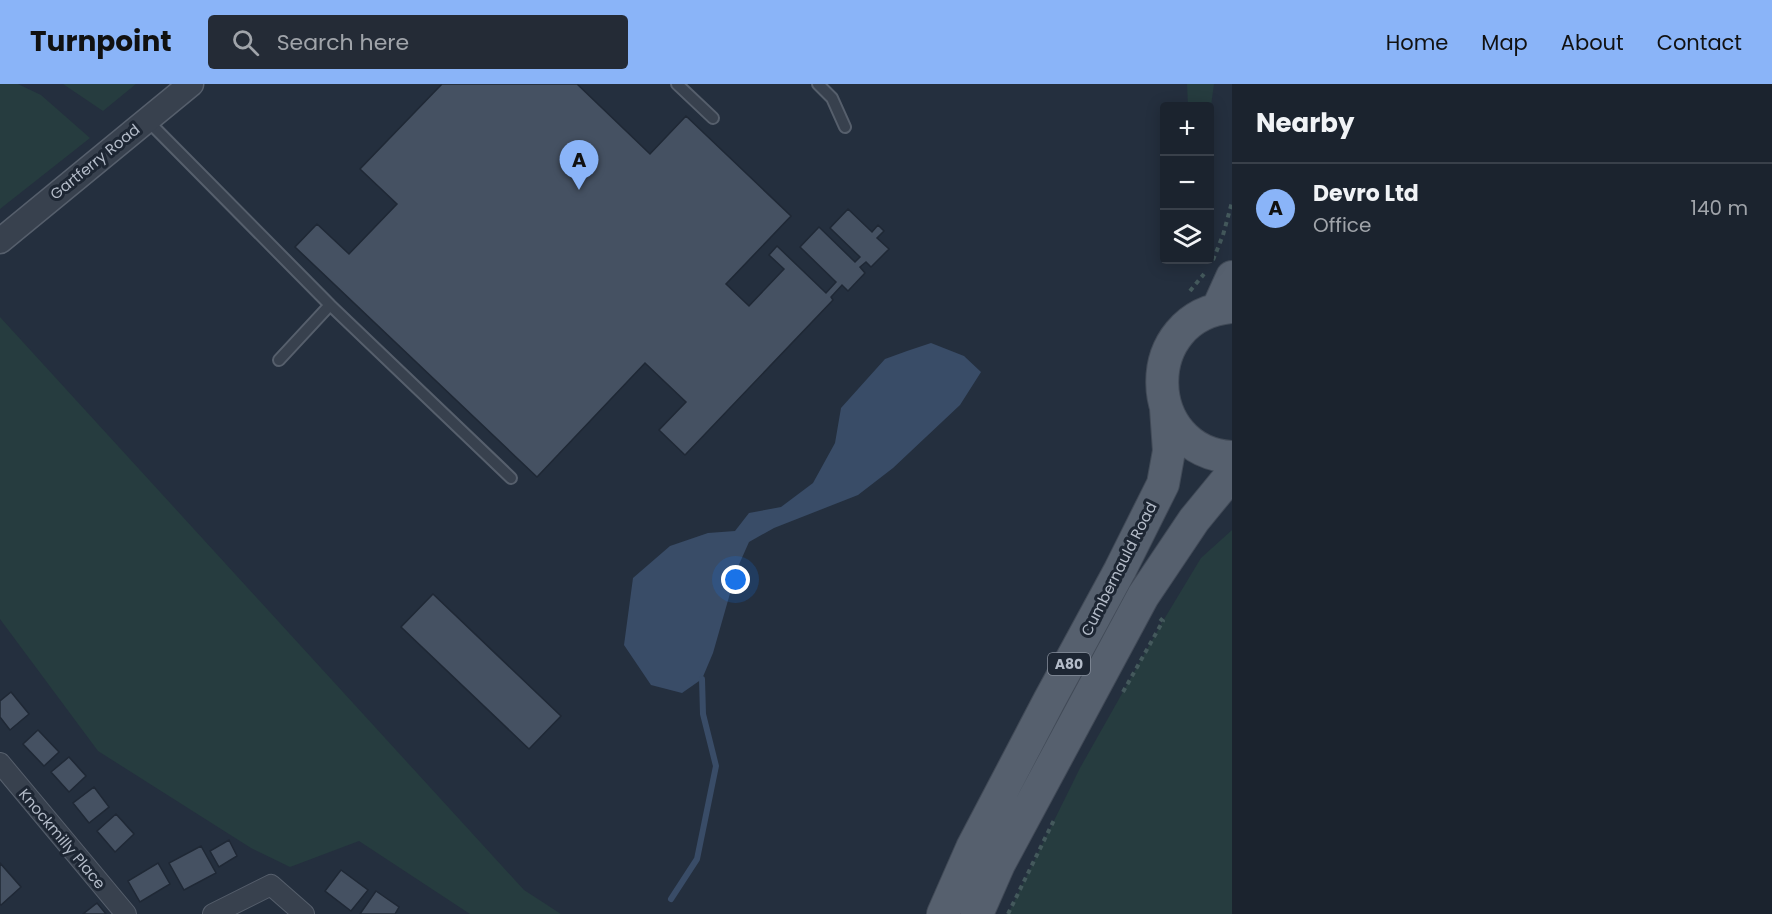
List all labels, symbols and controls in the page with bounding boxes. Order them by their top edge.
search box [208,15,628,69]
text: Turnpoint [30,22,172,61]
icon: search [229,26,262,59]
text: Search here [277,27,409,58]
text: Home [1386,28,1448,57]
text: Map [1481,28,1528,57]
text: About [1561,28,1624,57]
text: Contact [1657,28,1742,57]
map controls [1160,102,1214,264]
button: + [1160,102,1214,156]
text: Nearby [1256,105,1354,141]
street label: Gartferry Road [45,119,144,204]
pin: A [560,141,598,190]
button: − [1160,156,1214,210]
text: Devro Ltd [1313,178,1419,209]
text: A [1268,194,1283,222]
text: 140 m [1691,194,1748,222]
button: layers [1160,210,1214,264]
text: Office [1313,211,1371,239]
street label: Cumbernauld Road [1076,498,1161,639]
your location [721,565,750,594]
road number: A80 [1048,653,1090,675]
street label: Knockmilly Place [14,784,111,893]

